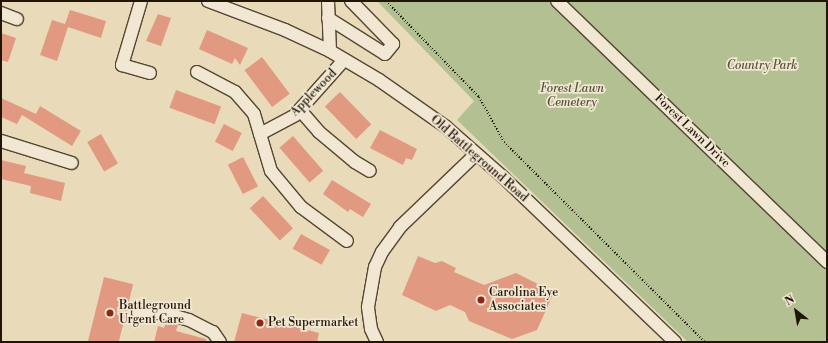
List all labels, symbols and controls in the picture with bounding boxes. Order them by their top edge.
park label: Country Park [727,59,797,73]
street label: Applewood [288,66,340,120]
park label: Forest Lawn Cemetery [540,82,604,110]
street label: Forest Lawn Drive [651,91,733,171]
street label: Old Battleground Road [427,113,531,205]
place label: Carolina Eye Associates [489,286,558,314]
north arrow [776,291,816,331]
text: N [782,292,797,309]
marker: Carolina Eye Associates [476,295,486,305]
place label: Battleground Urgent Care [119,299,191,327]
marker: Battleground Urgent Care [104,307,116,319]
place label: Pet Supermarket [268,316,358,330]
marker: Pet Supermarket [255,318,265,328]

